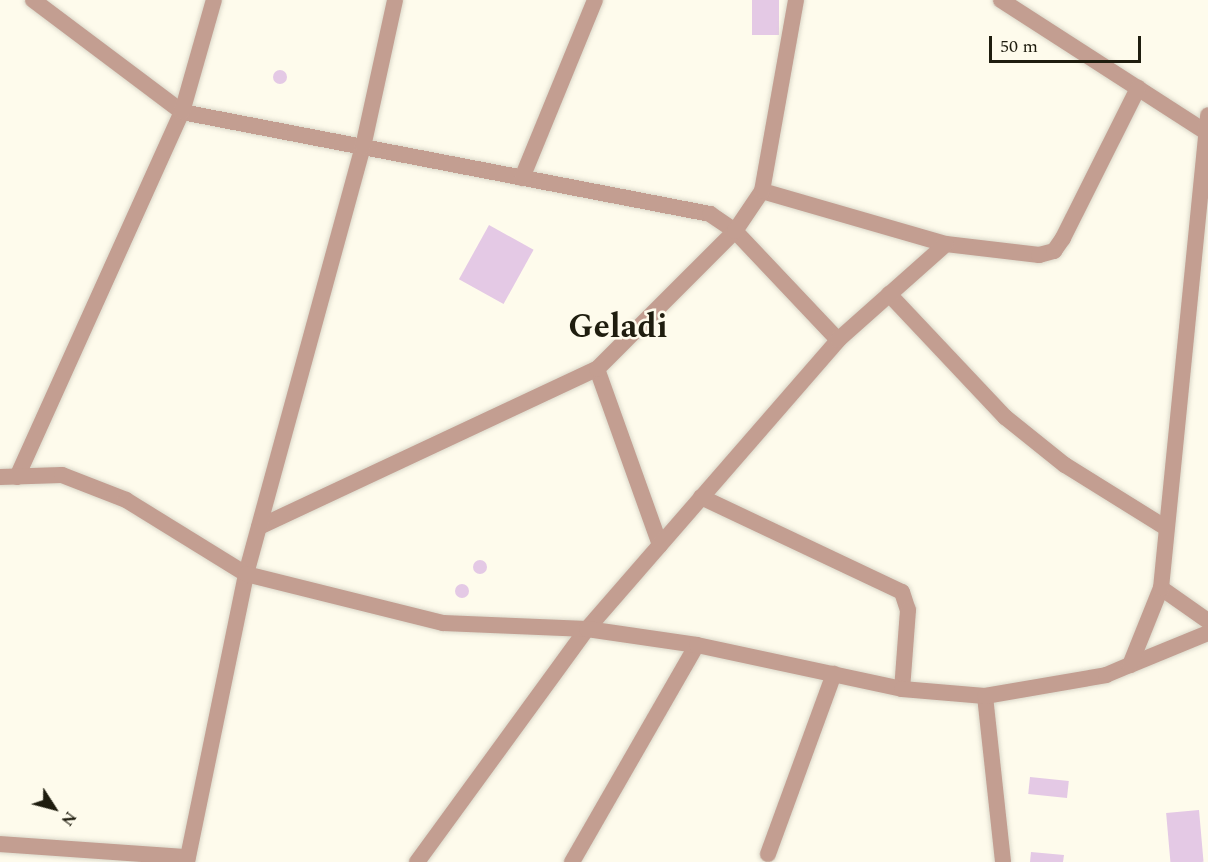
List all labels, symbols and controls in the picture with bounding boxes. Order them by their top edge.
scale bar [992,24,1144,62]
text: 50 m [1000,33,1038,60]
district label: Geladi [568,308,668,348]
north arrow [24,778,84,838]
text: N [55,806,82,831]

